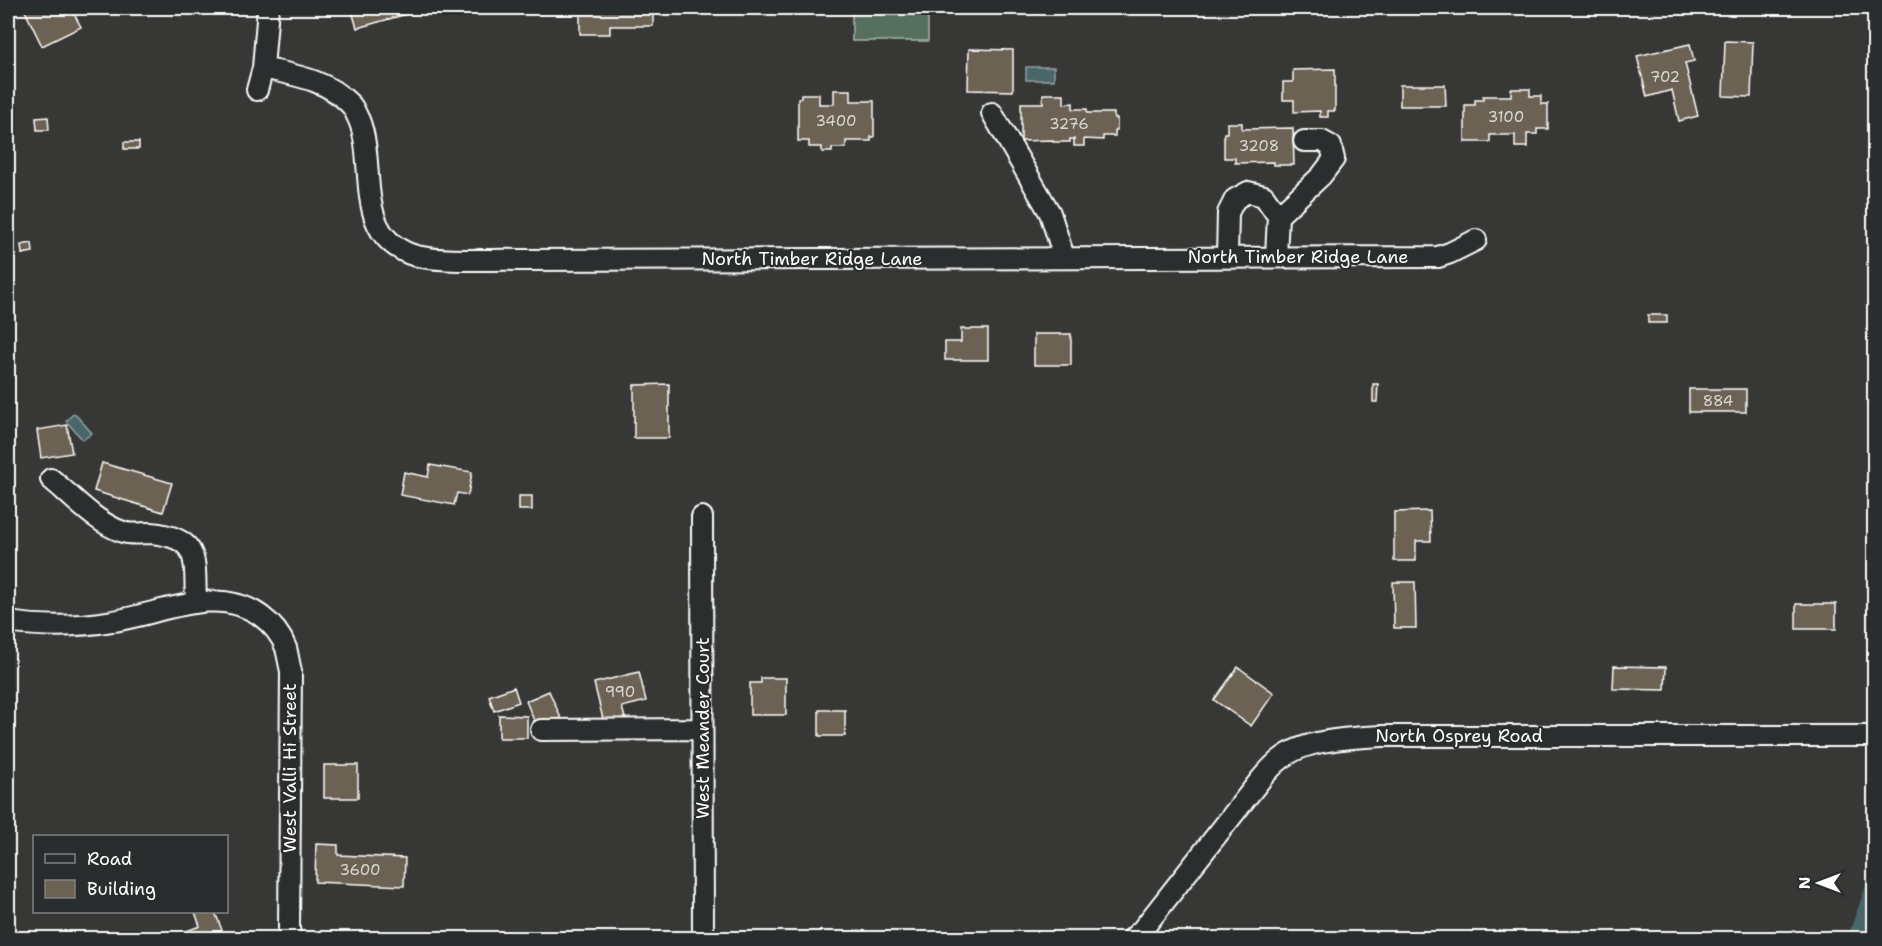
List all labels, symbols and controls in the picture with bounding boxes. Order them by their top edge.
house number: 702 [1650,67,1680,87]
house number: 3100 [1488,107,1524,127]
house number: 3400 [815,111,857,131]
house number: 3276 [1049,114,1089,134]
house number: 3208 [1239,136,1279,156]
street label: North Timber Ridge Lane [1187,245,1409,269]
street label: North Timber Ridge Lane [701,247,923,271]
house number: 884 [1703,391,1733,411]
street label: West Meander Court [691,637,715,819]
house number: 990 [605,682,635,702]
street label: West Valli Hi Street [278,683,302,853]
street label: North Osprey Road [1375,724,1543,748]
legend [33,835,228,913]
text: Road [87,847,132,871]
north arrow [1789,853,1849,913]
house number: 3600 [339,860,381,880]
text: Building [87,877,156,901]
text: N [1794,877,1815,889]

